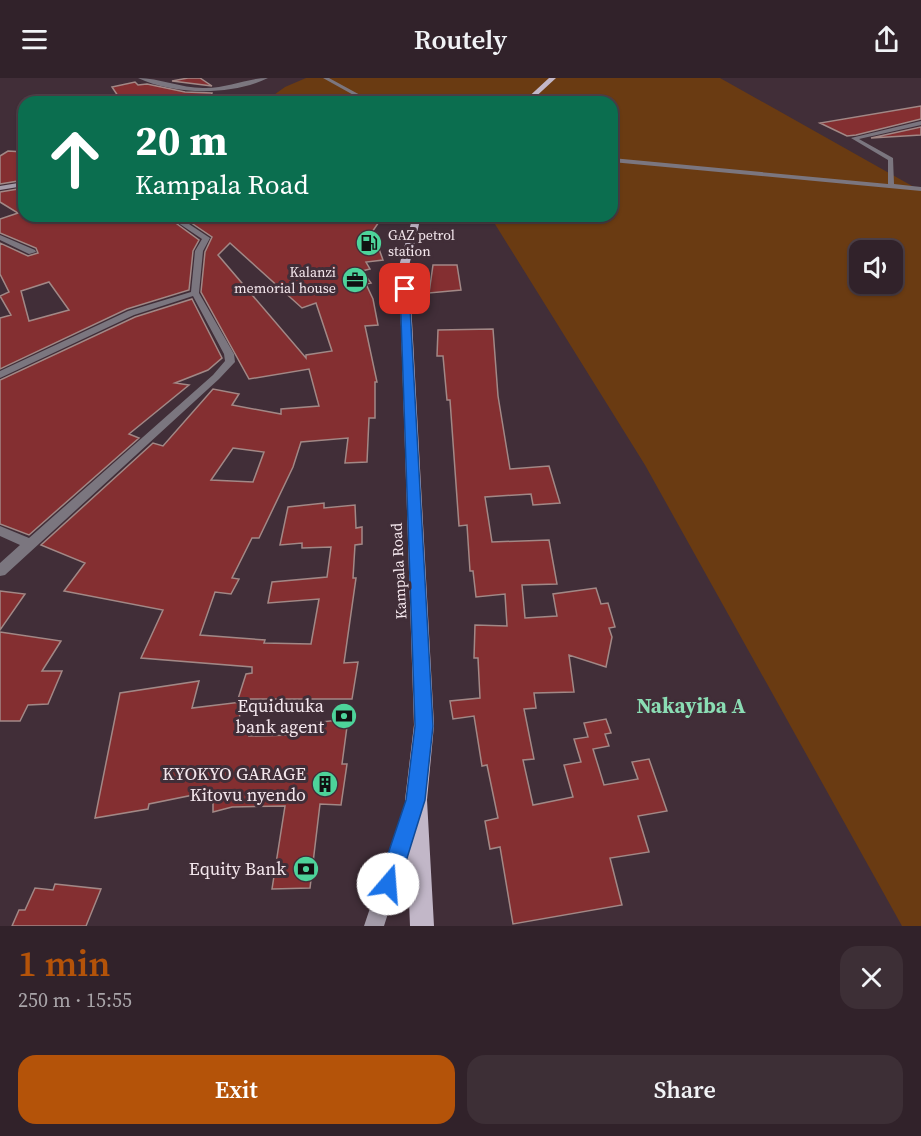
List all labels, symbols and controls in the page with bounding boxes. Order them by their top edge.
text: Routely [414,21,507,58]
icon: menu [18,23,51,56]
icon: share [870,23,903,56]
text: 20 m [135,111,228,169]
icon: ahead [36,120,114,198]
text: Kampala Road [135,166,309,203]
place label: GAZ petrol station [388,225,455,261]
fuel station icon: GAZ petrol station [354,228,384,258]
map controls [849,240,903,294]
button: sound [849,240,903,294]
place label: Kalanzi memorial house [234,262,336,298]
pin [379,263,430,314]
office icon: Kalanzi memorial house [340,265,370,295]
icon: arrive [388,272,421,305]
street label: Kampala Road [385,522,412,620]
district label: Nakayiba A [636,691,746,720]
place label: Equiduuka bank agent [236,693,325,739]
bank icon: Equiduuka bank agent [329,701,359,731]
place label: KYOKYO GARAGE Kitovu nyendo [162,761,306,807]
building icon: KYOKYO GARAGE Kitovu nyendo [310,769,340,799]
position arrow [356,852,420,916]
bank icon: Equity Bank [291,854,321,884]
place label: Equity Bank [189,856,286,881]
text: 1 min [18,939,110,988]
button: close [840,946,903,1009]
text: 250 m · 15:55 [18,986,132,1014]
button: Exit [18,1055,455,1124]
button: Share [467,1055,903,1124]

